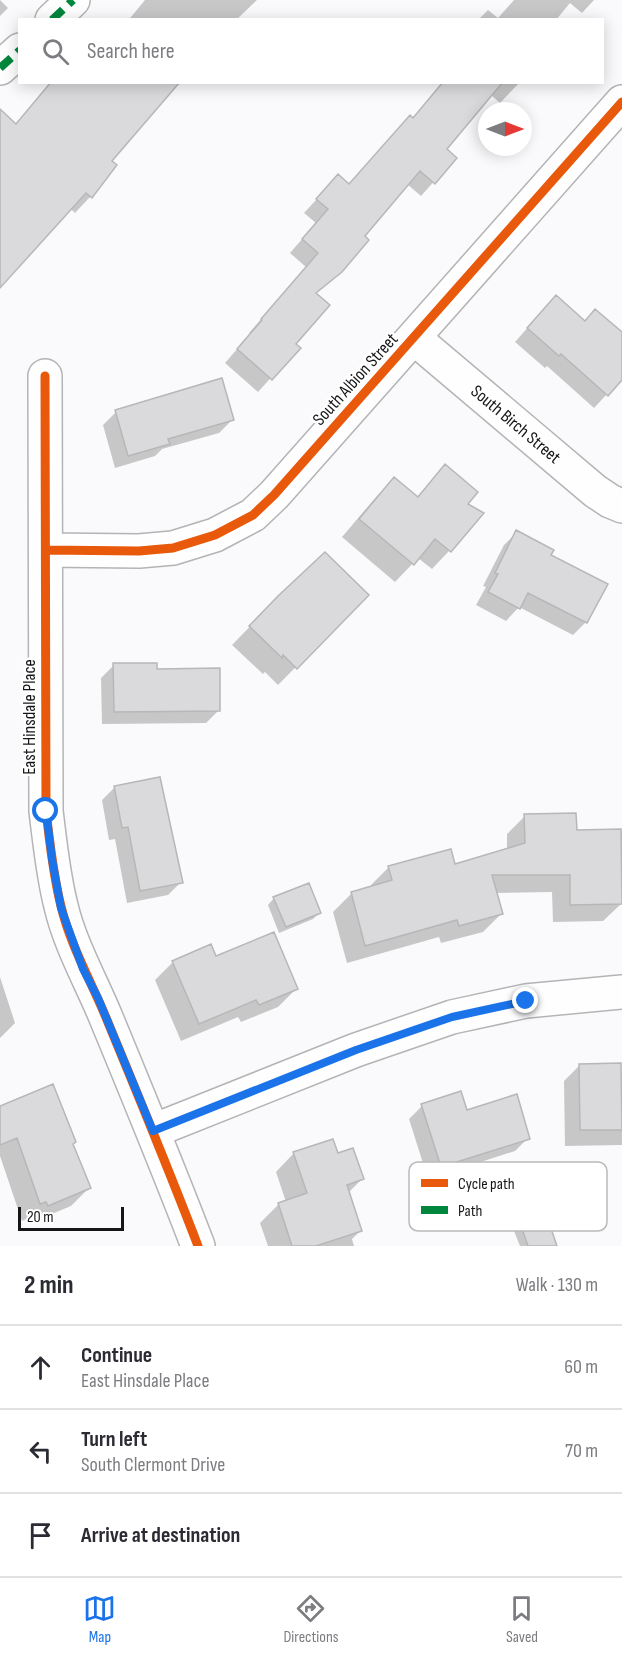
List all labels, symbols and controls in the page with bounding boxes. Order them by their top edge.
search box [18,18,604,84]
icon: search [39,35,72,68]
text: Search here [87,38,174,65]
north arrow [478,102,532,156]
street label: South Albion Street [308,329,403,430]
street label: South Birch Street [467,381,565,468]
street label: East Hinsdale Place [19,659,40,775]
route start [32,797,58,823]
route end [512,987,538,1013]
legend [409,1162,607,1231]
text: Cycle path [458,1175,515,1194]
text: Path [458,1202,482,1221]
scale bar [18,1204,124,1232]
text: 20 m [27,1208,54,1227]
text: 2 min [24,1270,74,1301]
text: Walk · 130 m [516,1273,598,1297]
text: Continue [81,1342,152,1369]
icon: ahead [24,1351,57,1384]
text: 60 m [564,1355,598,1379]
text: East Hinsdale Place [81,1369,210,1393]
text: Turn left [81,1426,147,1453]
icon: left [24,1435,57,1468]
text: 70 m [565,1439,598,1463]
text: South Clermont Drive [81,1453,225,1477]
icon: arrive [24,1519,57,1552]
text: Arrive at destination [81,1522,240,1549]
tab: Map [83,1592,116,1647]
tab: Directions [283,1592,338,1647]
tab: Saved [505,1592,538,1647]

